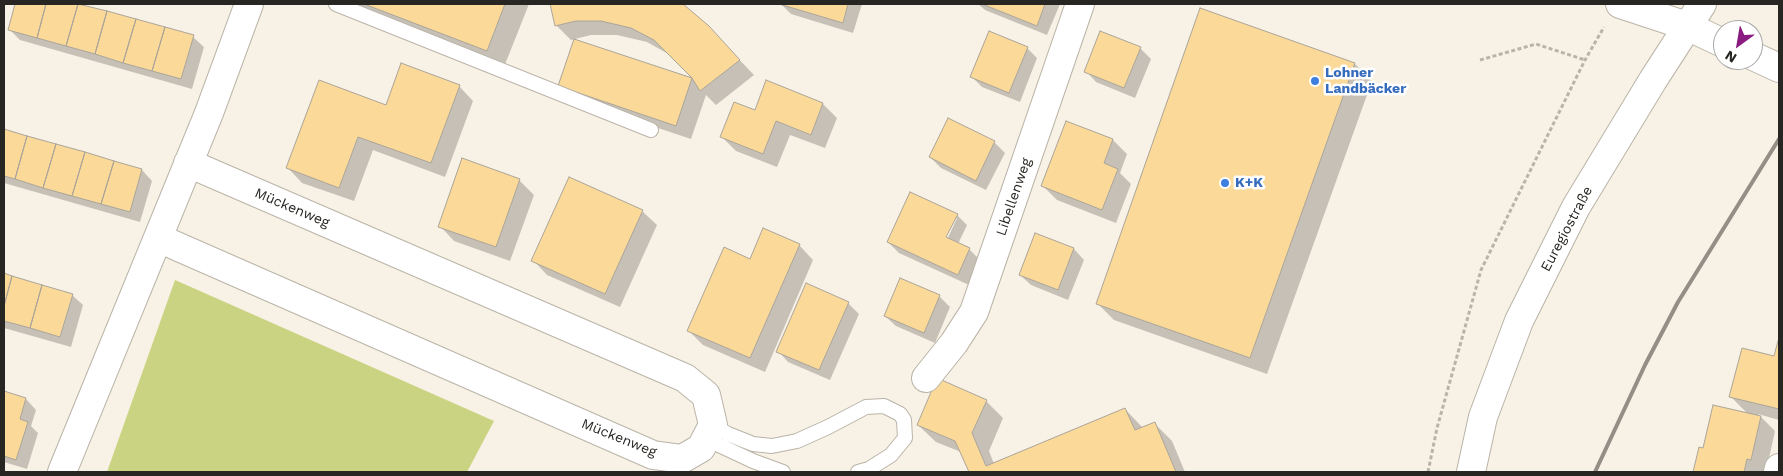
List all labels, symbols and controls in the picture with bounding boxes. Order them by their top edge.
north arrow [1713,20,1763,70]
text: N [1722,47,1739,66]
place label: Lohner Landbäcker [1325,65,1406,98]
marker: Lohner Landbäcker [1309,75,1321,87]
street label: Libellenweg [993,156,1035,238]
place label: K+K [1235,175,1263,191]
marker: K+K [1219,177,1231,189]
street label: Euregiostraße [1538,184,1596,274]
street label: Mückenweg [252,185,332,231]
street label: Mückenweg [579,415,659,461]

